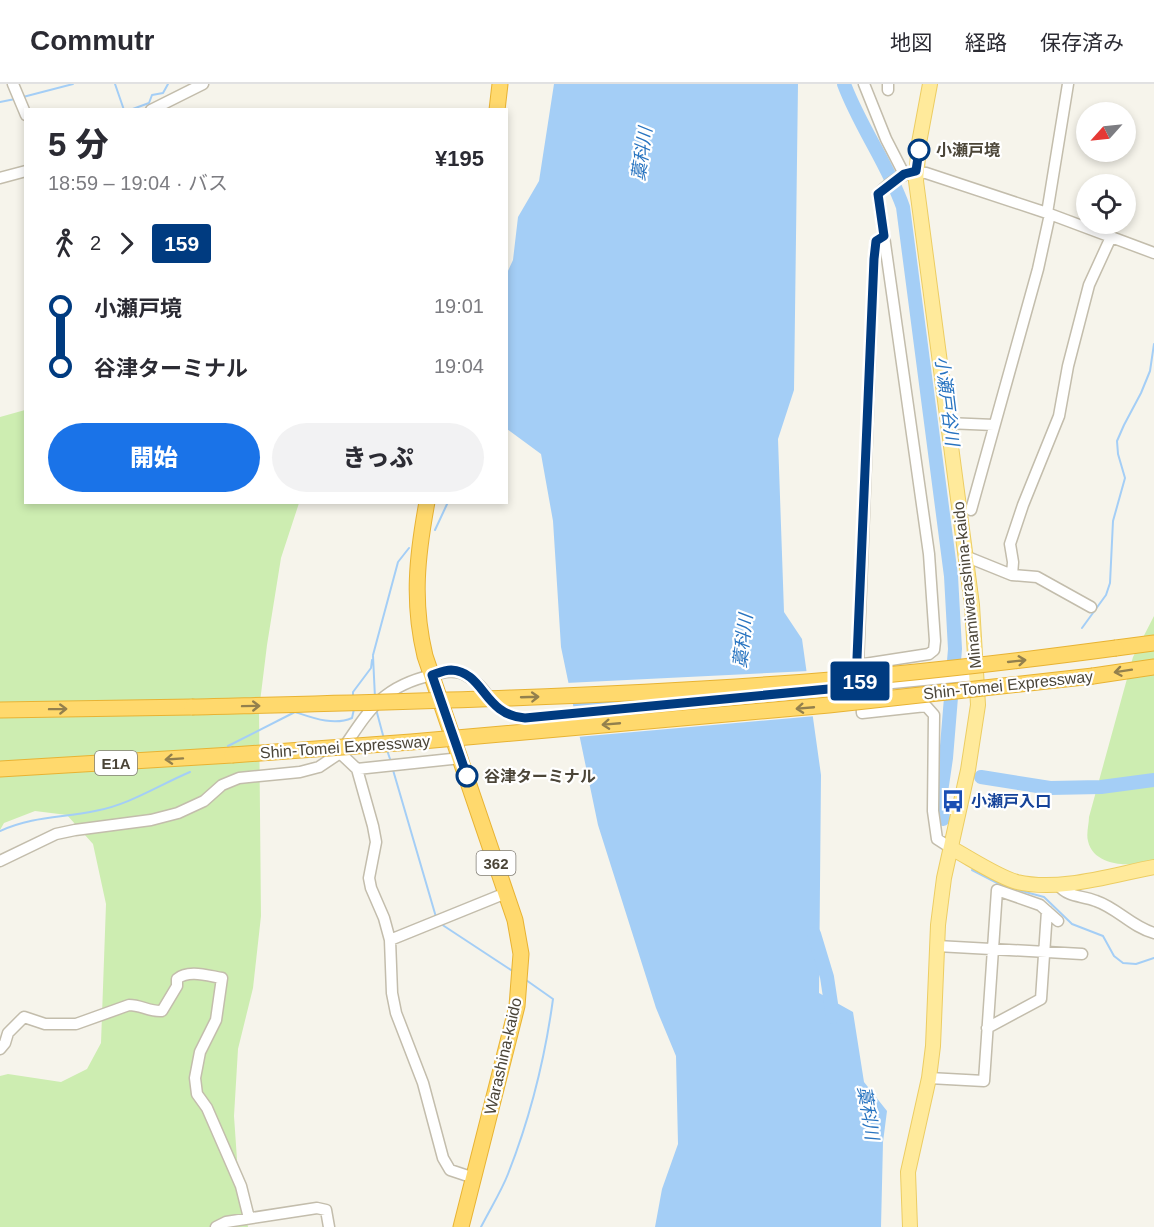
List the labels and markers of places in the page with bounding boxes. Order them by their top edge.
marker: 小瀬戸境 [908,139,930,161]
place label: 小瀬戸境 [936,142,1000,159]
marker: 谷津ターミナル [456,765,478,787]
place label: 谷津ターミナル [484,768,596,785]
bus stop icon: 小瀬戸入口 [940,788,966,814]
place label: 小瀬戸入口 [971,793,1051,810]

